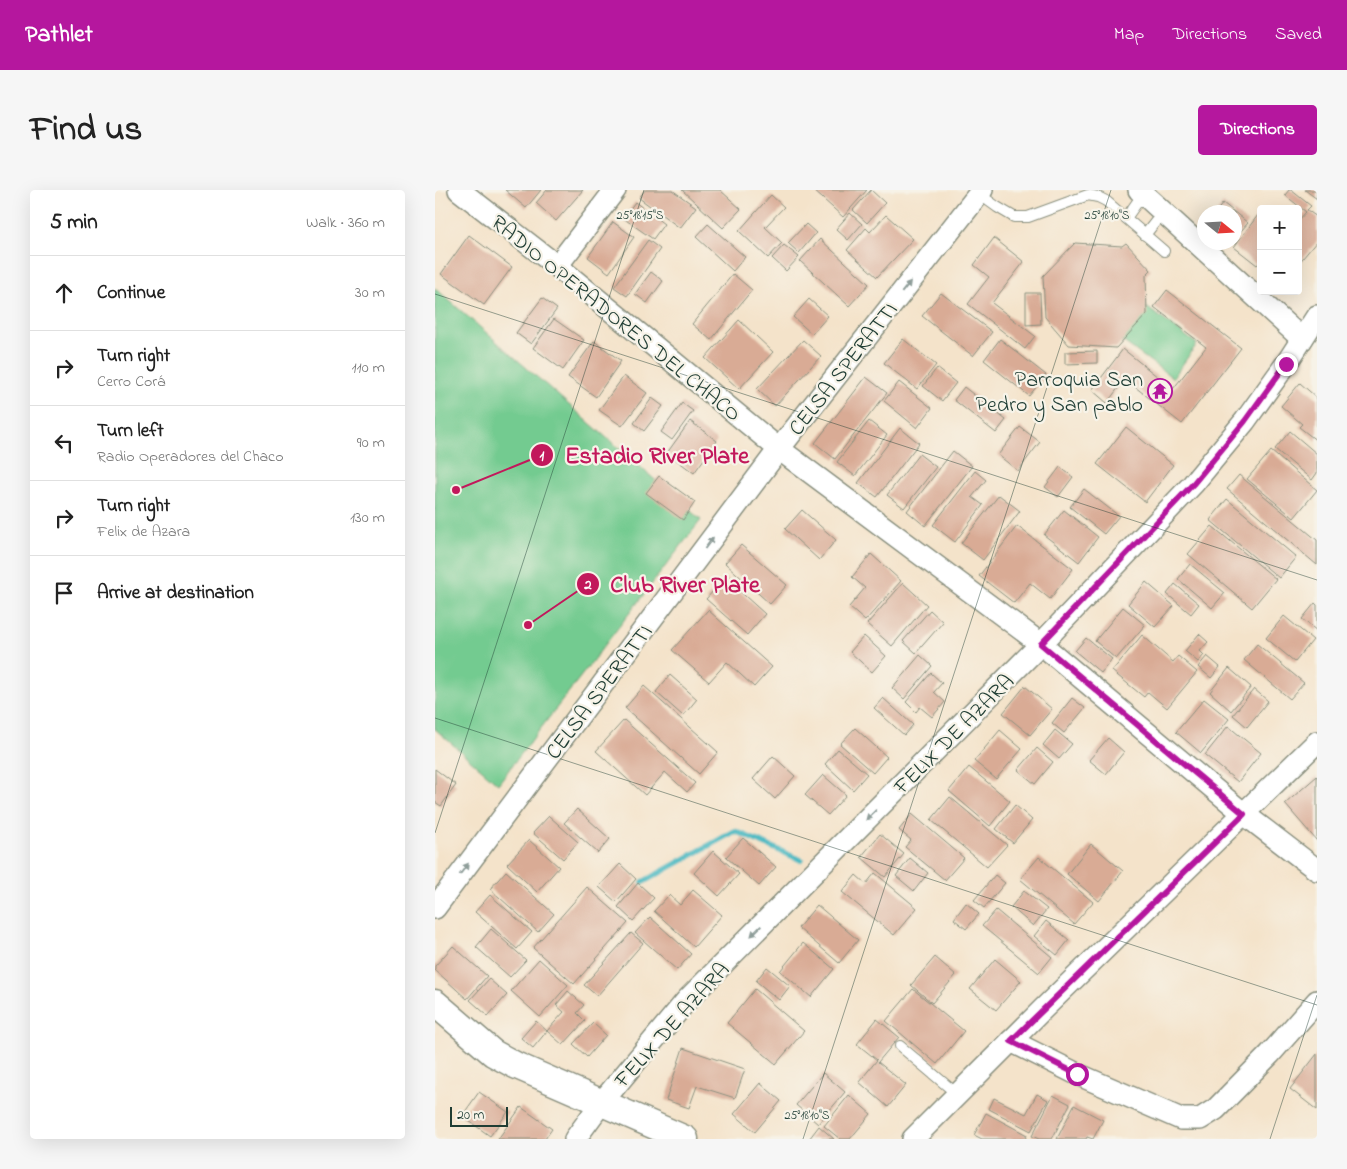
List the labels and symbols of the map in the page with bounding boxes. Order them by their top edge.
north arrow [1197,205,1242,250]
text: 25°18'15"S [617,207,664,225]
text: 25°18'10"S [1084,207,1130,225]
street label: RADIO OPERADORES DEL CHACO [483,208,747,430]
one-way arrow [901,280,911,294]
street label: CELSA SPERATTI [782,296,907,443]
route end [1275,353,1298,376]
place label: Parroquia San Pedro y San pablo [976,365,1143,423]
temple icon: Parroquia San Pedro y San pablo [1147,378,1173,404]
callout: Estadio River Plate [530,436,759,475]
text: Estadio River Plate [565,440,750,475]
text: 1 [540,445,545,467]
one-way arrow [703,537,714,550]
callout: Club River Plate [575,564,770,603]
text: Club River Plate [610,569,761,604]
text: 2 [583,574,592,596]
street label: CELSA SPERATTI [539,619,662,767]
street label: FELIX DE AZARA [887,667,1023,803]
one-way arrow [865,809,877,821]
one-way arrow [459,862,469,876]
one-way arrow [750,924,762,936]
street label: FELIX DE AZARA [607,956,738,1097]
route start [1066,1063,1089,1086]
scale bar [450,1104,507,1127]
text: 25°18'10"S [784,1107,830,1125]

